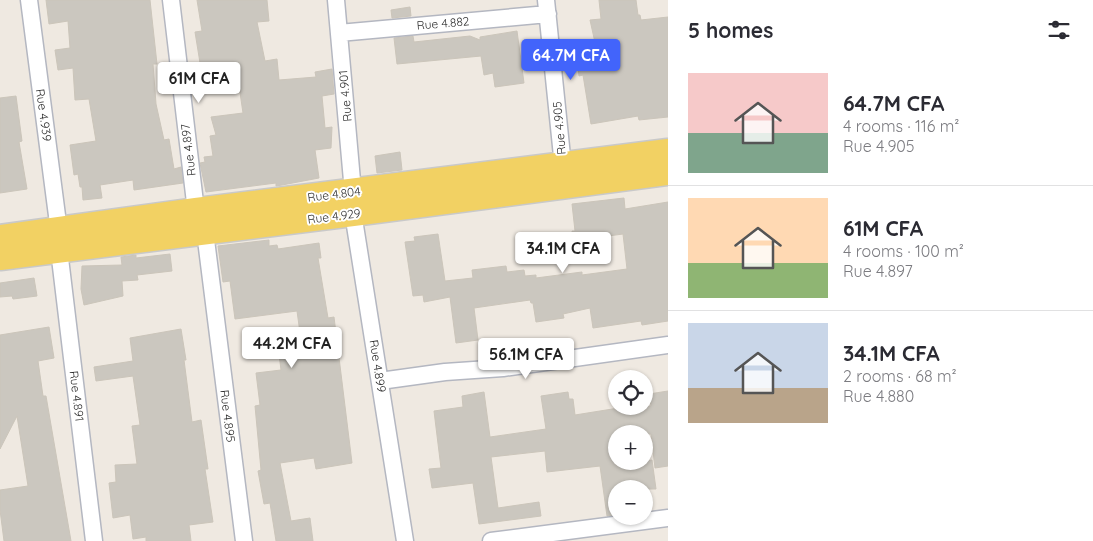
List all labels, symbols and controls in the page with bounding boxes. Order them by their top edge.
street label: Rue 4.882 [416,13,470,33]
icon: filters [1045,16,1073,44]
text: 5 homes [688,17,773,43]
pin: 64.7M CFA [514,38,628,81]
text: 64.7M CFA [532,45,610,65]
pin: 61M CFA [153,62,245,104]
text: 61M CFA [168,68,230,88]
street label: Rue 4.901 [335,70,355,122]
street label: Rue 4.939 [33,88,55,143]
text: 64.7M CFA [843,90,945,116]
icon: home [728,93,788,153]
street label: Rue 4.905 [549,101,569,155]
text: 4 rooms · 116 m² [843,116,959,136]
street label: Rue 4.897 [177,123,199,177]
text: Rue 4.905 [843,136,915,156]
street label: Rue 4.804 [307,183,361,205]
street label: Rue 4.929 [307,205,362,227]
text: 61M CFA [843,215,923,241]
icon: home [728,218,788,278]
pin: 34.1M CFA [506,232,620,274]
text: 34.1M CFA [526,238,600,258]
text: 4 rooms · 100 m² [843,241,964,261]
text: Rue 4.897 [843,261,913,281]
pin: 44.2M CFA [235,326,349,369]
text: 44.2M CFA [253,333,331,353]
pin: 56.1M CFA [469,338,583,380]
street label: Rue 4.899 [366,339,390,394]
text: 34.1M CFA [843,340,940,366]
icon: home [728,343,788,403]
text: 56.1M CFA [489,344,563,364]
text: 2 rooms · 68 m² [843,366,957,386]
street label: Rue 4.891 [66,370,88,422]
map controls [608,370,653,525]
button: locate [608,370,653,415]
text: Rue 4.880 [843,386,914,406]
street label: Rue 4.895 [217,389,239,443]
button: + [608,425,653,470]
button: − [608,480,653,525]

